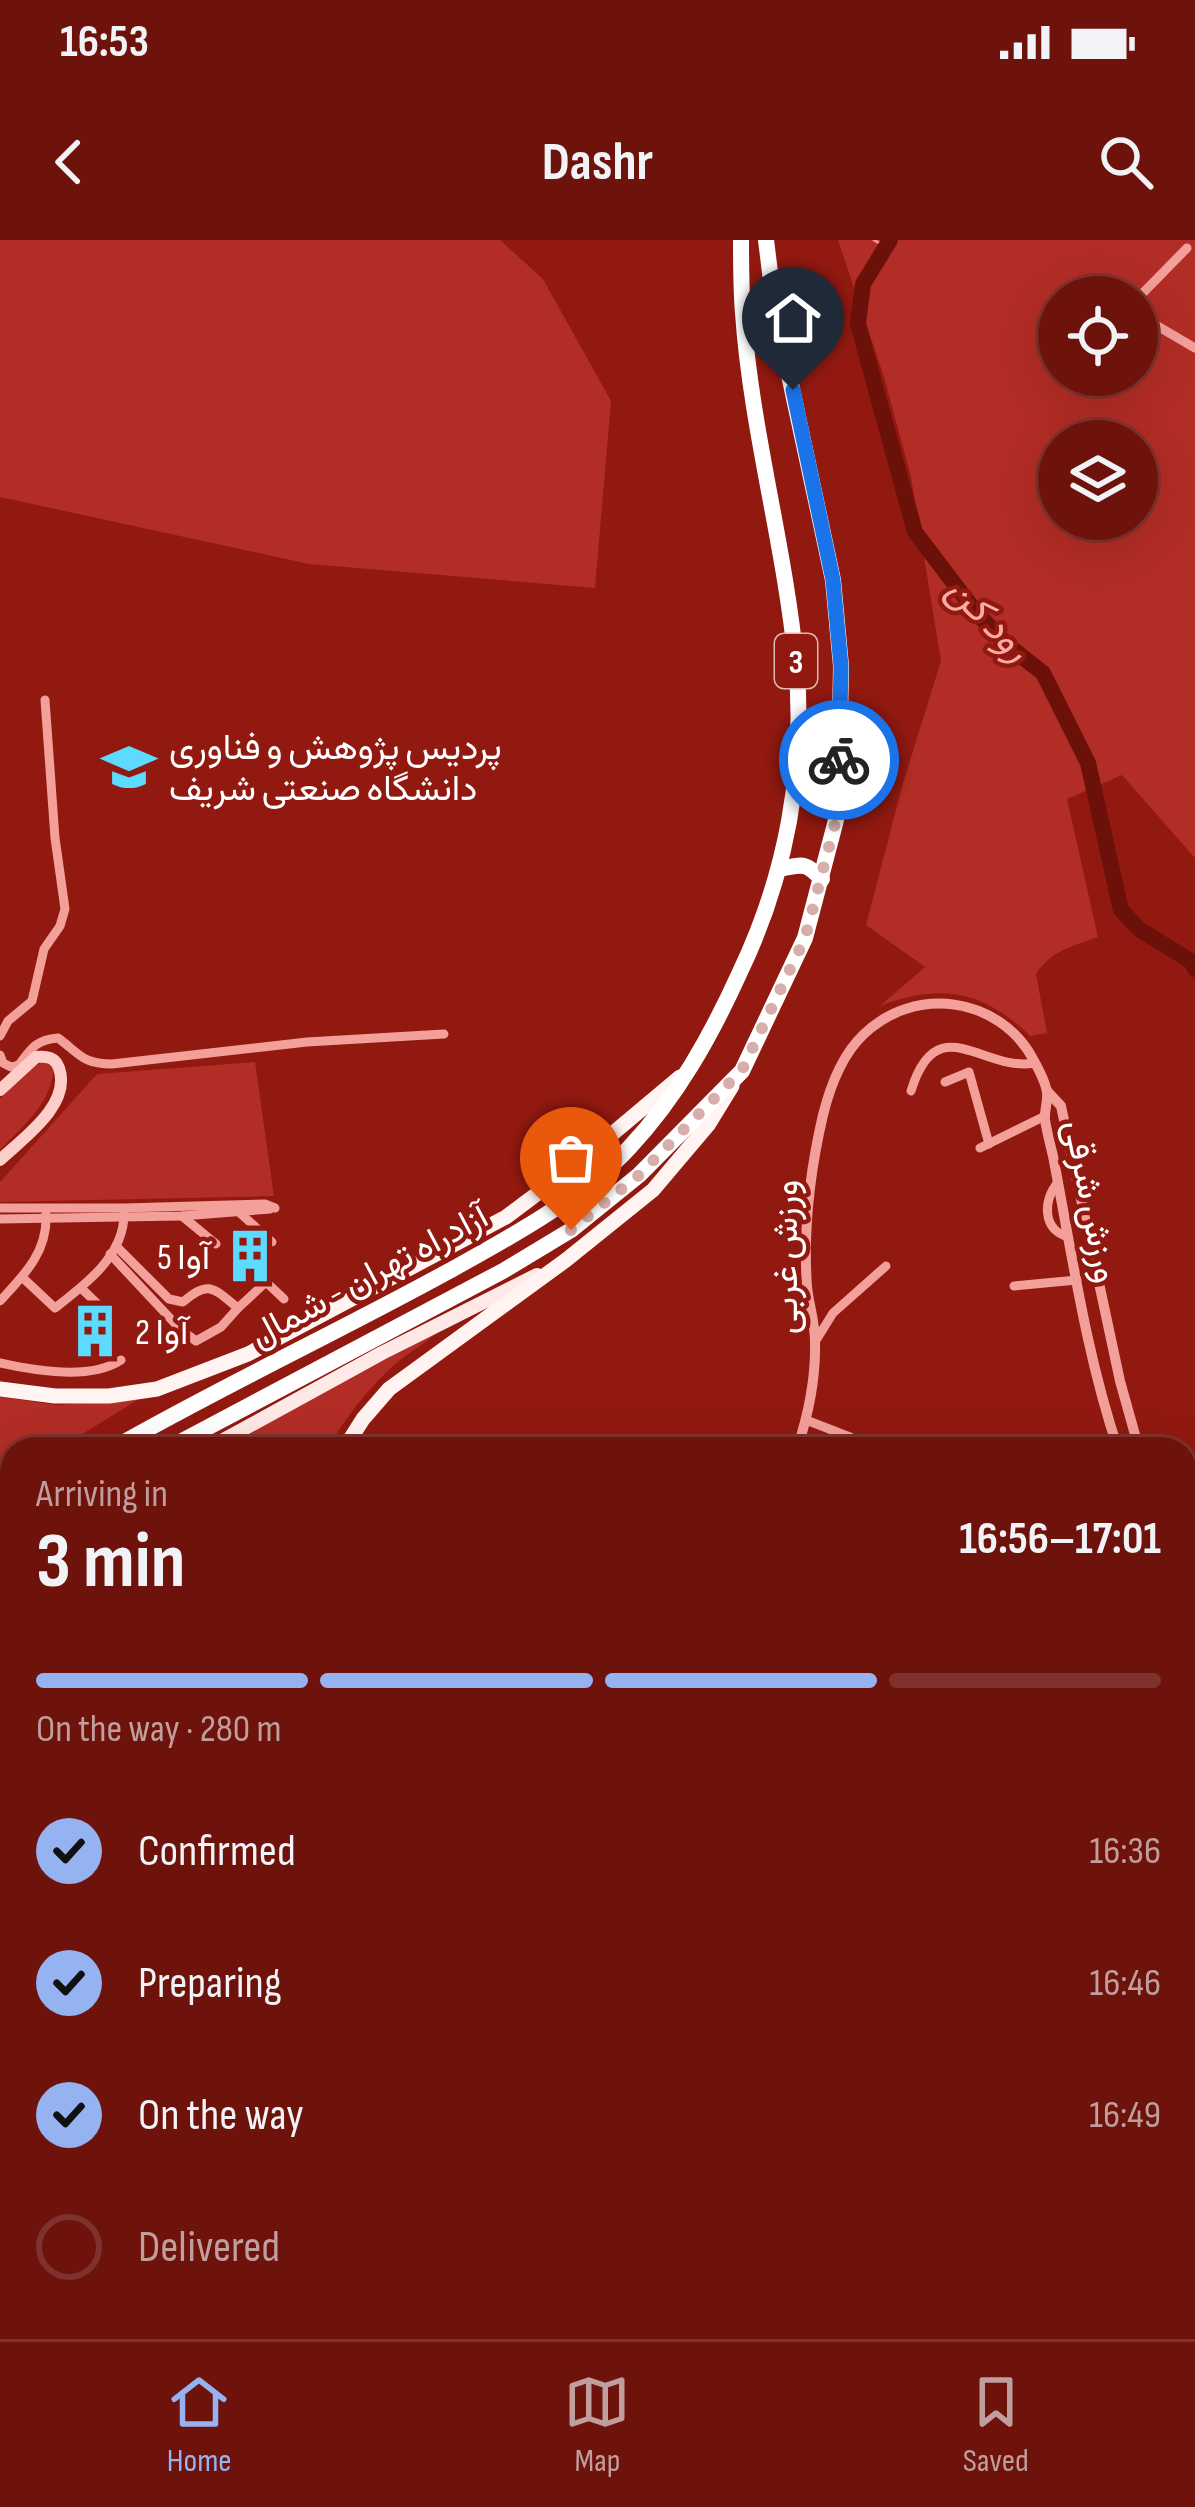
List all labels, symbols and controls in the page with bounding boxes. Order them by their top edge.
text: 16:53 [60,15,149,70]
icon: back [36,129,102,195]
icon: search [1093,129,1159,195]
text: Dashr [542,130,653,195]
pin [742,267,844,390]
map controls [1038,276,1158,540]
button: locate [1038,276,1158,396]
icon: home [760,285,826,351]
button: layers [1038,420,1158,540]
water label: رود کن [936,567,1040,672]
road number: 3 [775,634,817,688]
courier [779,700,899,820]
place label: پردیس پژوهش و فناوری دانشگاه صنعتی شریف [169,727,502,811]
icon: bike [806,727,872,793]
school or university icon: پردیس پژوهش و فناوری دانشگاه صنعتی شریف [100,738,158,796]
pin [520,1107,622,1230]
street label: ورزش شرقی [1054,1116,1127,1287]
icon: bag [538,1125,604,1191]
street label: ورزش غربی [765,1180,808,1334]
street label: آزادراه تهران - شمال [243,1194,498,1357]
building icon: آوا 5 [221,1227,279,1285]
place label: آوا 5 [157,1237,213,1280]
building icon: آوا 2 [66,1302,124,1360]
place label: آوا 2 [135,1312,191,1355]
text: Arriving in [36,1471,168,1518]
text: 16:56–17:01 [959,1512,1161,1567]
text: 3 min [36,1516,185,1609]
text: On the way · 280 m [36,1706,281,1753]
icon: check [36,1818,102,1884]
text: Confirmed [138,1824,296,1879]
text: 16:36 [1090,1828,1161,1875]
icon: check [36,1950,102,2016]
text: Preparing [138,1956,282,2011]
text: 16:46 [1090,1960,1161,2007]
icon: check [36,2082,102,2148]
text: On the way [138,2088,304,2143]
text: 16:49 [1089,2092,1161,2139]
text: Delivered [138,2220,280,2275]
tab: Home [166,2369,232,2481]
tab: Map [564,2369,630,2481]
tab: Saved [963,2369,1029,2481]

